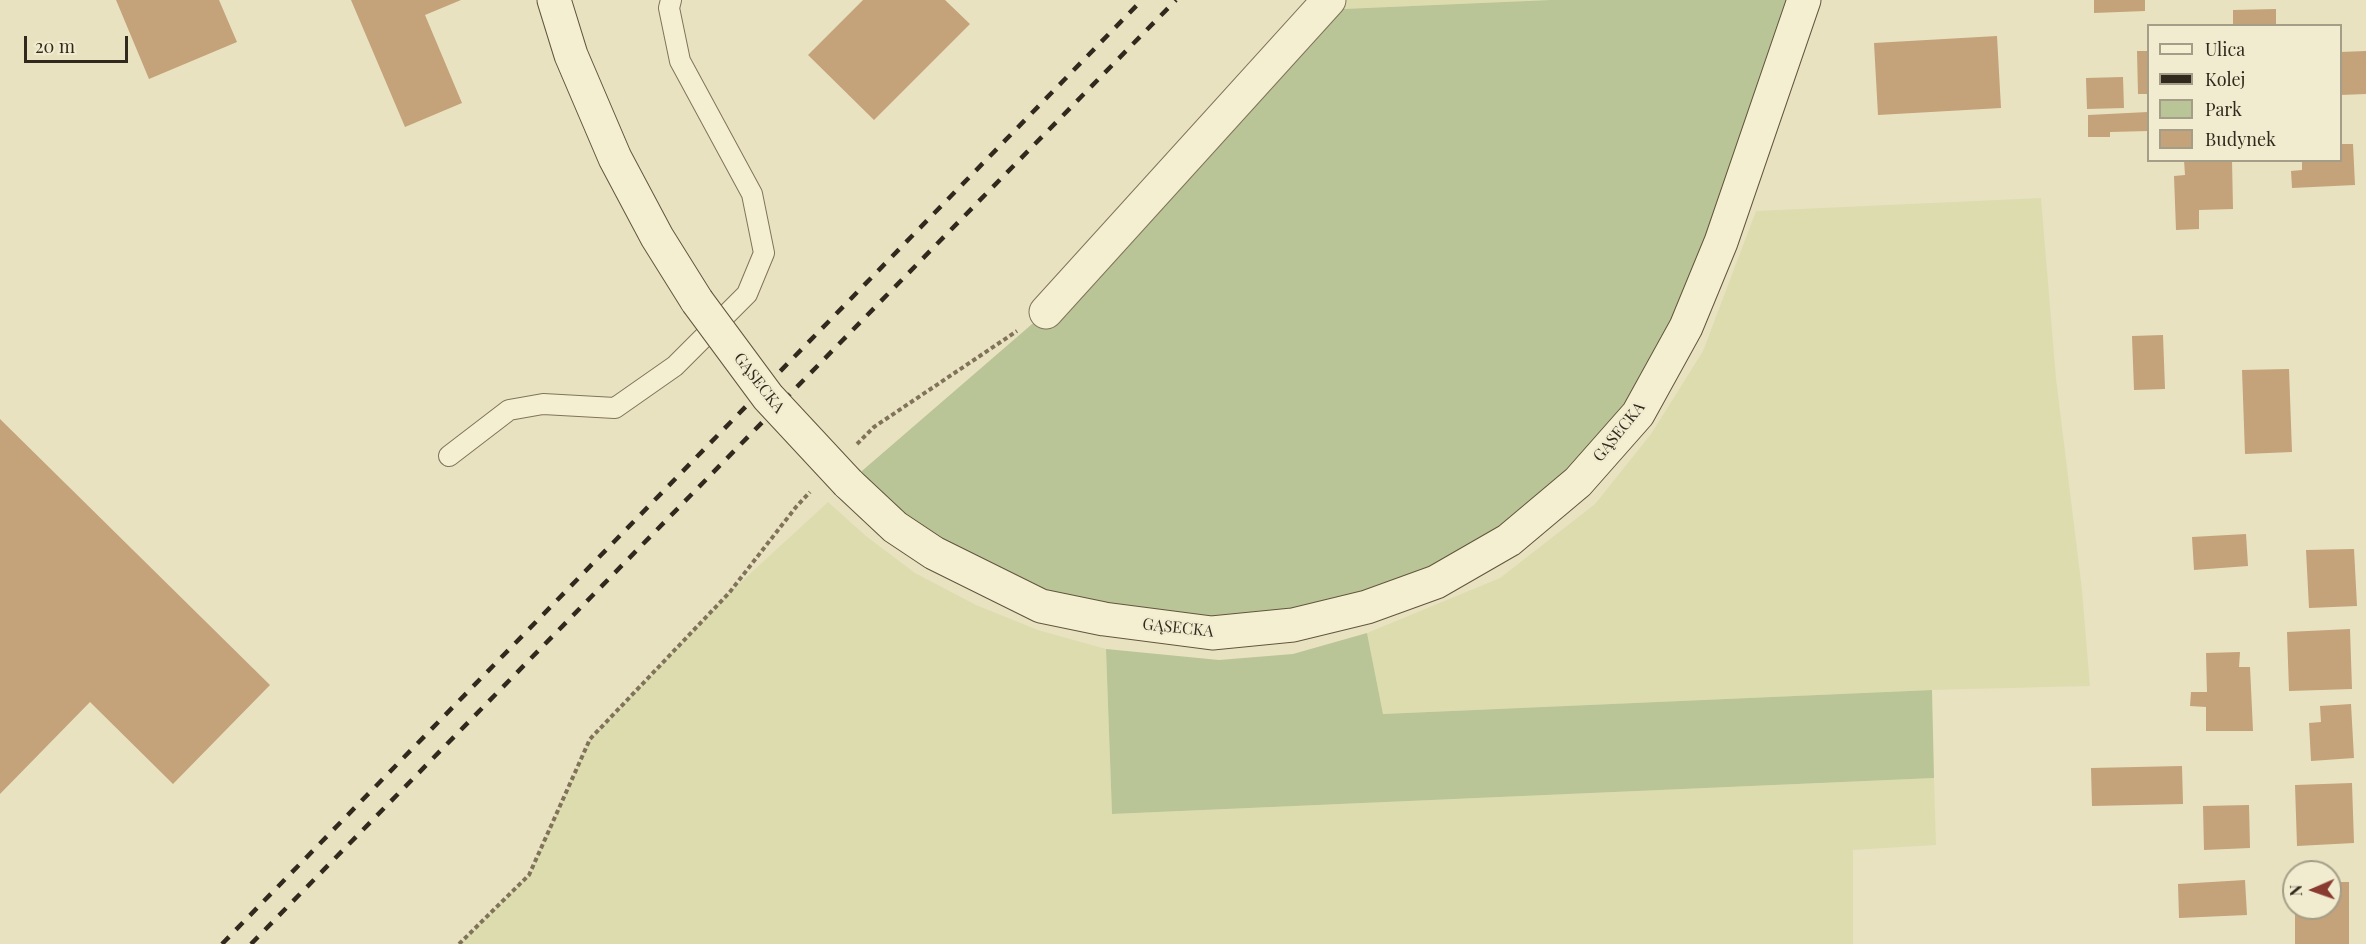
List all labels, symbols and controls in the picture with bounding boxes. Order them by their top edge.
scale bar [27,24,130,62]
legend [2147,24,2342,162]
text: 20 m [35,34,75,58]
text: Ulica [2205,37,2245,61]
text: Kolej [2205,67,2245,91]
text: Park [2205,97,2242,121]
text: Budynek [2205,127,2276,151]
street label: GĄSECKA [729,349,789,417]
street label: GĄSECKA [1589,398,1649,466]
street label: GĄSECKA [1142,615,1214,641]
north arrow [2282,860,2342,920]
text: N [2285,884,2306,897]

